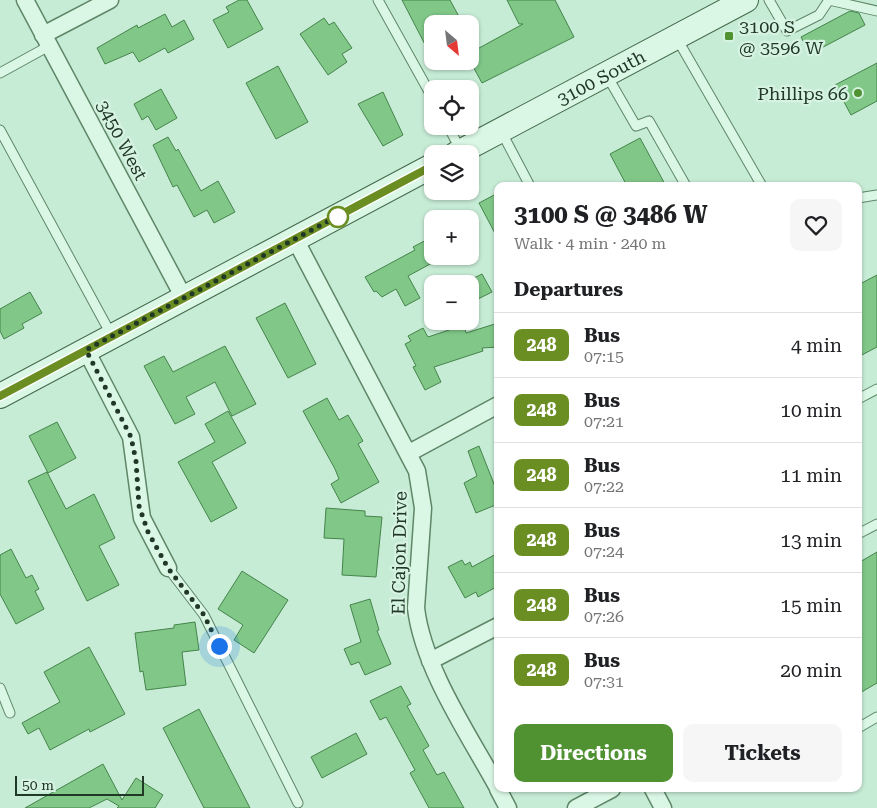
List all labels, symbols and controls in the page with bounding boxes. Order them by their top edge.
north arrow [424,15,479,70]
map controls [424,15,479,330]
place label: 3100 S @ 3596 W [739,16,824,58]
marker: 3100 S @ 3596 W [723,30,735,42]
street label: 3100 South [553,45,649,109]
button: locate [424,80,479,135]
place label: Phillips 66 [757,83,848,104]
marker: Phillips 66 [852,87,864,99]
street label: 3450 West [92,96,152,184]
button: layers [424,145,479,200]
button: heart [790,199,842,251]
text: 3100 S @ 3486 W [514,201,708,229]
unlabelled marker [327,206,349,228]
button: + [424,210,479,265]
text: Walk · 4 min · 240 m [514,234,666,253]
button: − [424,275,479,330]
text: Departures [514,278,623,301]
text: Bus [584,324,620,347]
text: 248 [526,334,557,355]
text: 4 min [791,334,842,357]
text: 07:15 [584,347,624,366]
text: Bus [584,389,620,412]
text: 248 [526,399,557,420]
text: 10 min [780,399,842,422]
text: 07:21 [584,412,624,431]
text: Bus [584,454,620,477]
text: 248 [526,464,557,485]
text: 11 min [780,464,842,487]
text: 07:22 [584,477,624,496]
street label: El Cajon Drive [387,491,411,615]
text: Bus [584,519,620,542]
text: 248 [526,529,557,550]
text: 13 min [780,529,842,552]
text: 07:24 [584,542,624,561]
text: Bus [584,584,620,607]
text: 248 [526,594,557,615]
text: 15 min [780,594,842,617]
text: 07:26 [584,607,624,626]
your location [207,634,232,659]
text: Bus [584,649,620,672]
text: 248 [526,659,557,680]
text: 20 min [780,659,842,682]
text: 07:31 [584,672,624,691]
button: Directions [514,724,673,782]
button: Tickets [683,724,842,782]
scale bar [15,773,144,796]
text: 50 m [22,777,54,793]

